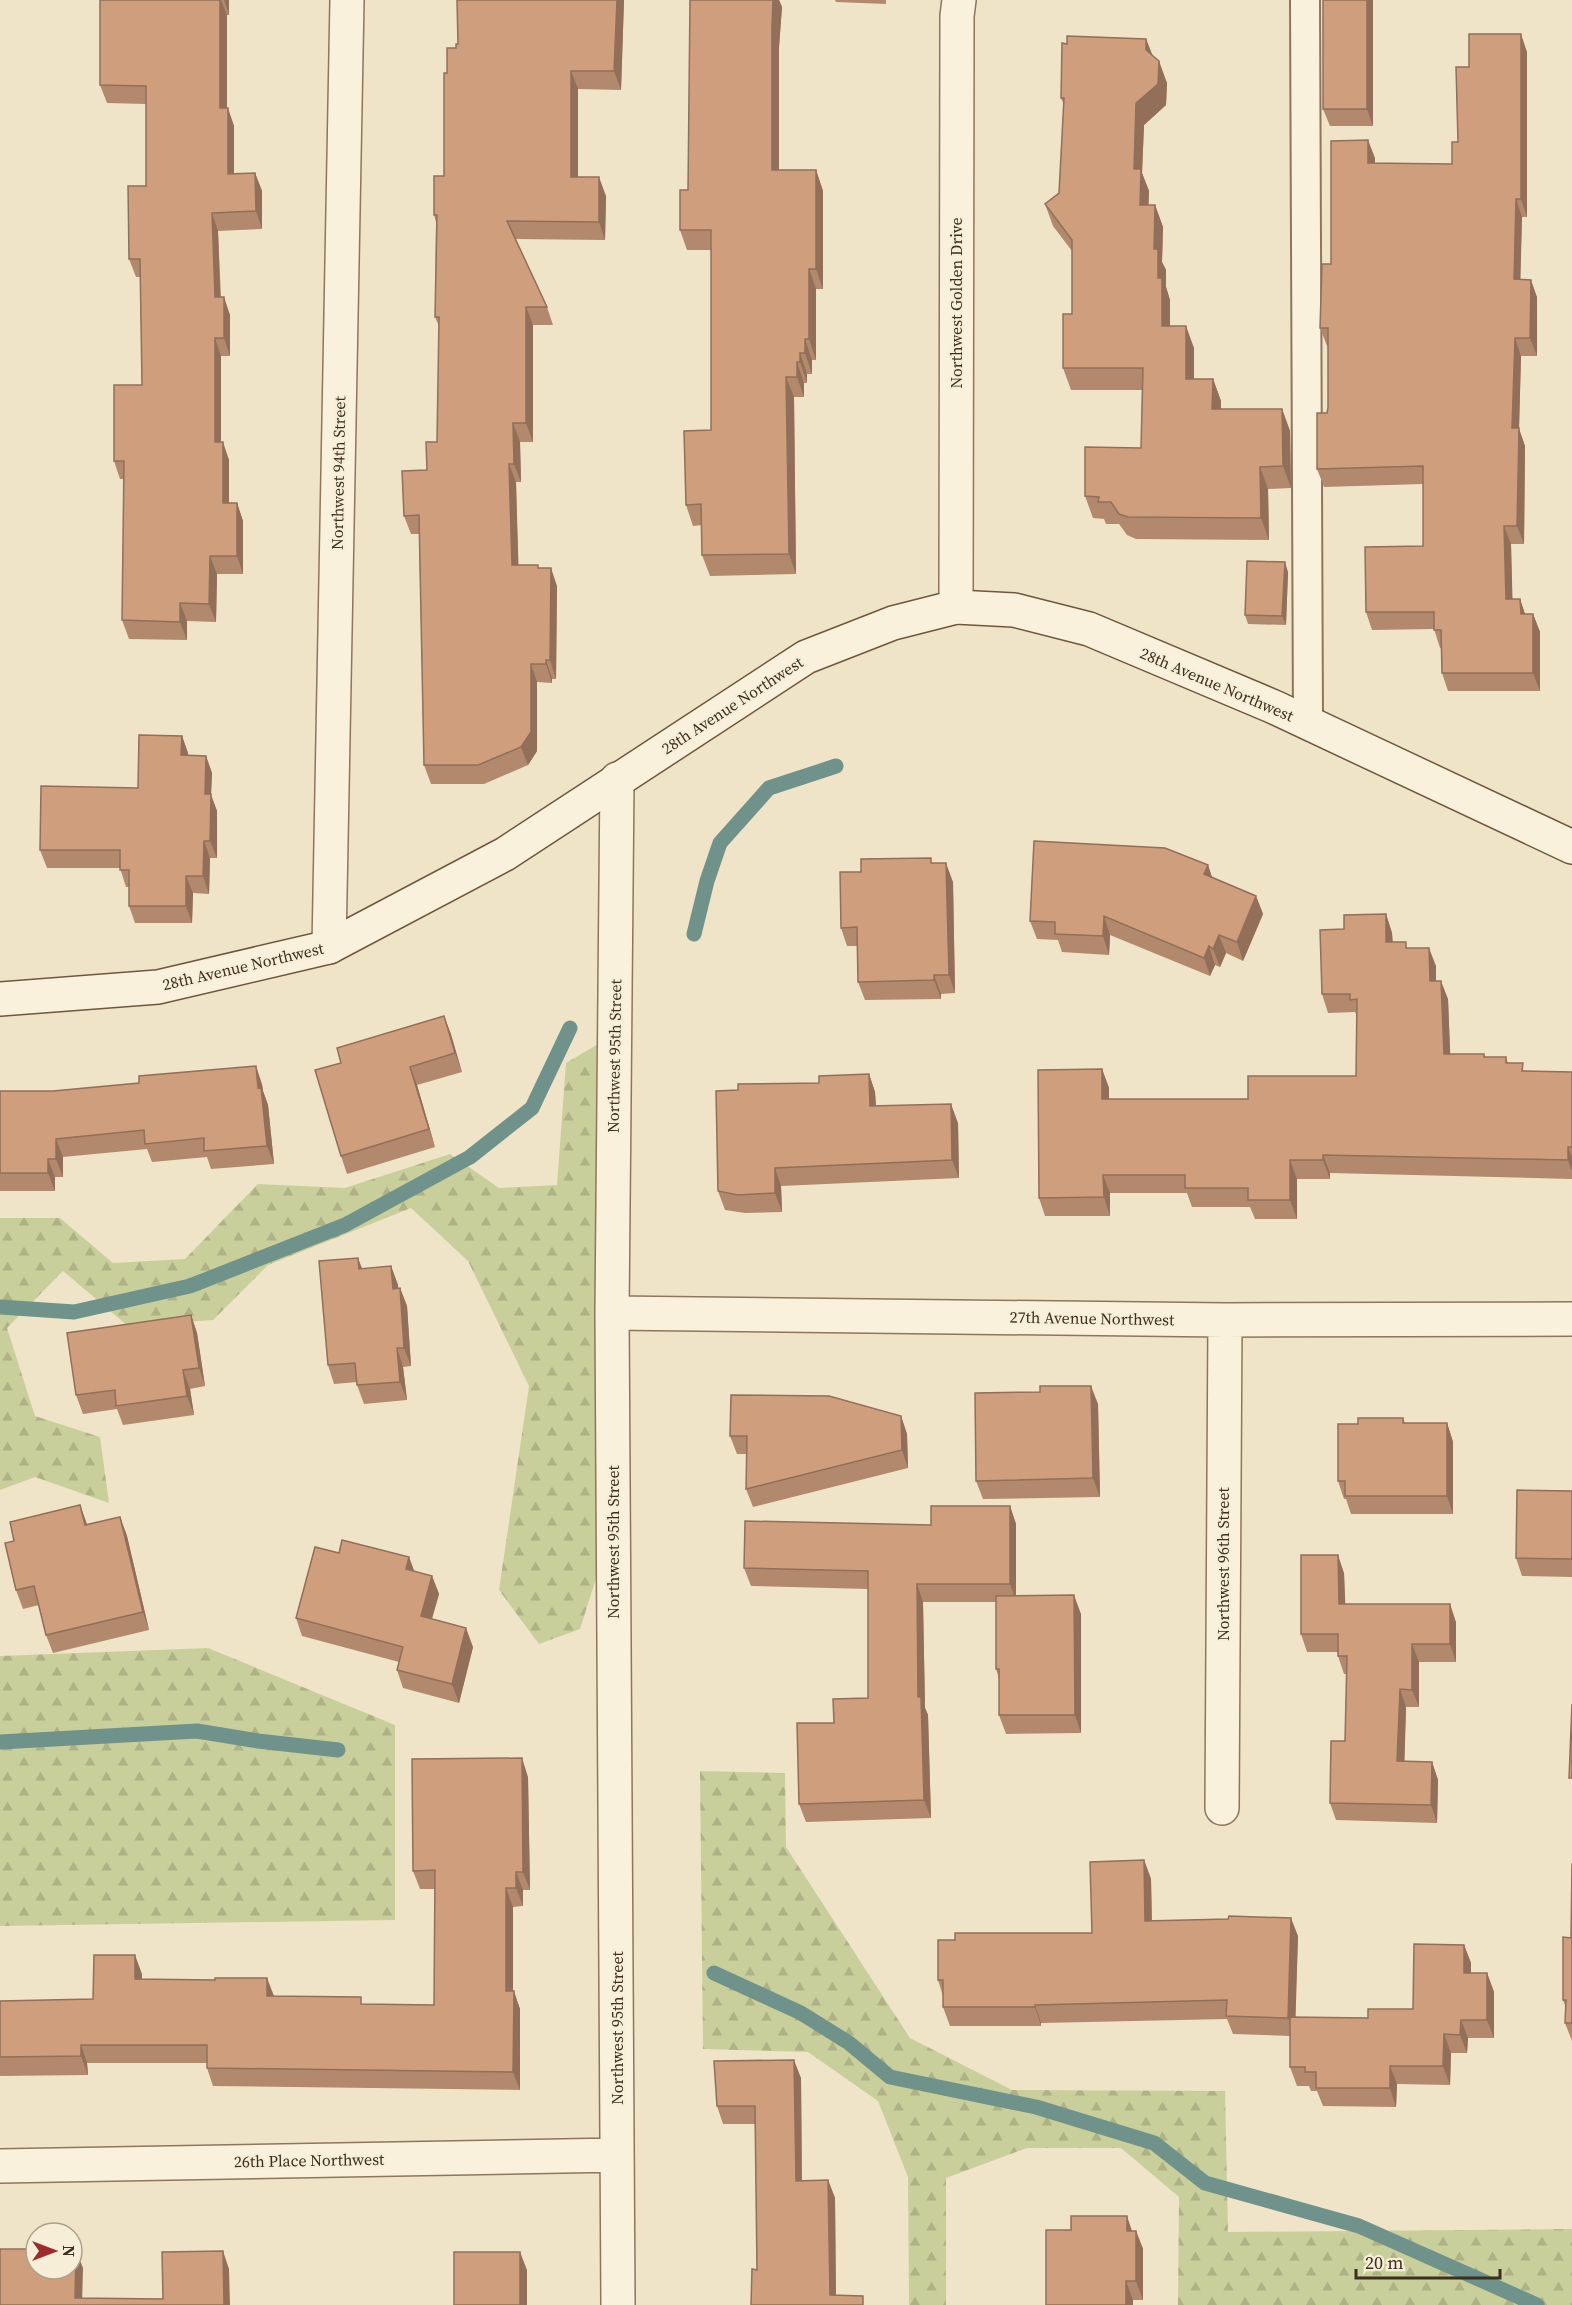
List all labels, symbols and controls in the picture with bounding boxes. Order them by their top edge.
street label: Northwest Golden Drive [945,217,967,389]
street label: Northwest 94th Street [326,395,350,550]
street label: 28th Avenue Northwest [1137,642,1298,727]
street label: 28th Avenue Northwest [657,650,808,759]
street label: 28th Avenue Northwest [160,937,327,995]
street label: Northwest 95th Street [602,978,626,1133]
street label: 27th Avenue Northwest [1009,1306,1175,1330]
street label: Northwest 95th Street [602,1464,624,1619]
street label: Northwest 96th Street [1212,1486,1234,1641]
street label: Northwest 95th Street [606,1950,628,2105]
street label: 26th Place Northwest [234,2148,385,2172]
north arrow [24,2221,84,2281]
scale bar [1356,2242,1500,2280]
text: N [58,2245,80,2257]
text: 20 m [1365,2250,1403,2275]

